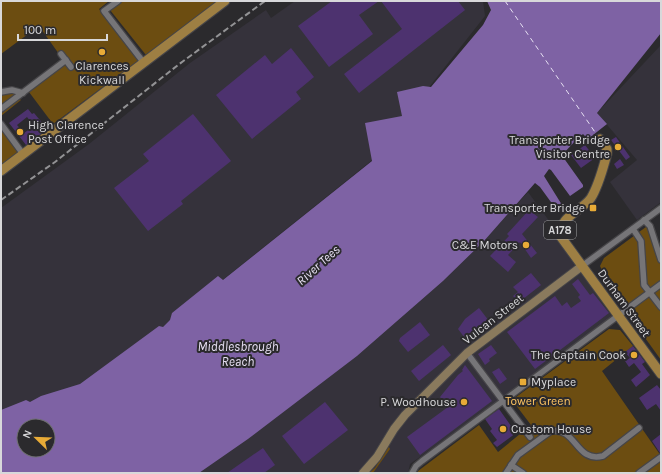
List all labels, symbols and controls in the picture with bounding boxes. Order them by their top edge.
scale bar [18,16,107,42]
text: 100 m [24,23,56,37]
marker: Clarences Kickwall [97,47,107,57]
place label: Clarences Kickwall [75,59,129,87]
place label: High Clarence Post Office [28,118,104,146]
marker: High Clarence Post Office [15,127,25,137]
place label: Transporter Bridge Visitor Centre [509,133,610,161]
marker: Transporter Bridge Visitor Centre [613,142,623,152]
place label: Transporter Bridge [484,201,585,215]
marker: Transporter Bridge [588,203,598,213]
road number: A178 [544,221,576,239]
place label: C&E Motors [452,238,518,252]
marker: C&E Motors [521,240,531,250]
water label: River Tees [293,242,343,288]
street label: Durham Street [595,266,654,340]
street label: Vulcan Street [460,291,527,347]
water label: Middlesbrough Reach [197,339,279,369]
place label: The Captain Cook [531,348,626,362]
marker: The Captain Cook [629,350,639,360]
place label: Myplace [531,375,576,389]
marker: Myplace [518,377,528,387]
park label: Tower Green [505,394,571,408]
place label: P. Woodhouse [380,395,456,409]
marker: P. Woodhouse [459,397,469,407]
north arrow [16,418,56,458]
place label: Custom House [511,422,591,436]
marker: Custom House [498,424,508,434]
text: N [20,428,35,440]

